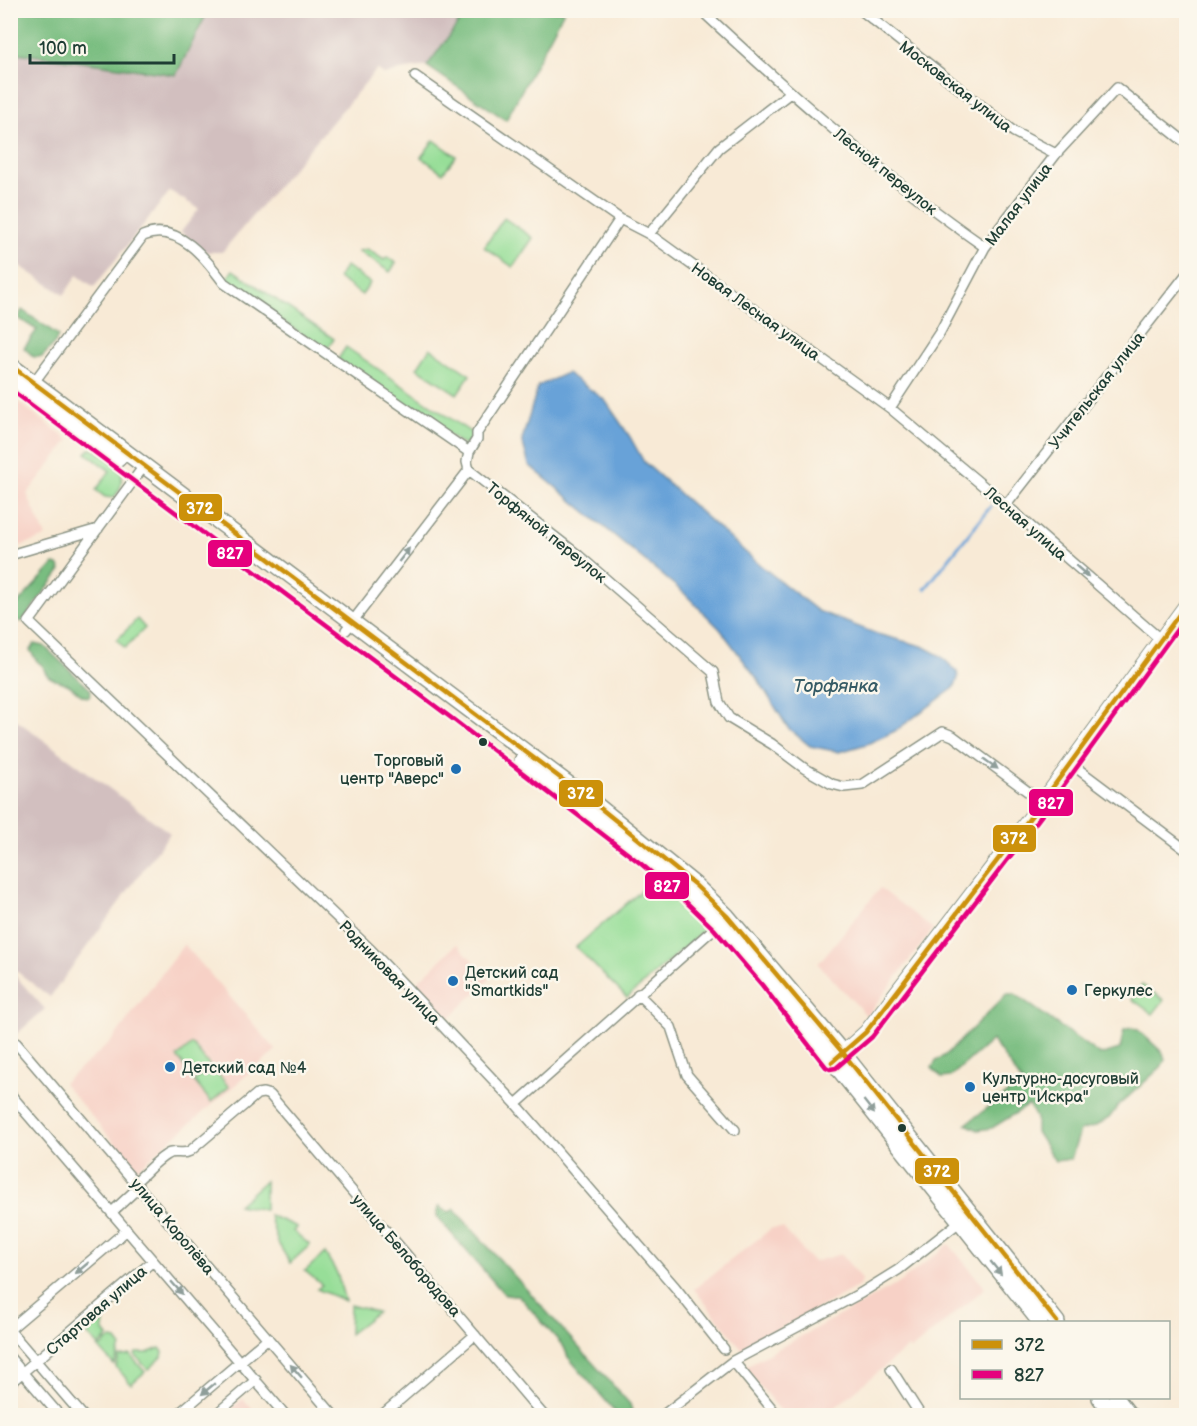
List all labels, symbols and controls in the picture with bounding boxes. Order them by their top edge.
scale bar [30,27,174,65]
street label: Московская улица [895,37,1016,137]
text: 100 m [39,38,87,59]
street label: Лесной переулок [829,124,941,220]
street label: Малая улица [982,159,1057,250]
street label: Новая Лесная улица [687,259,824,366]
street label: Учительская улица [1045,328,1149,454]
street label: Торфяной переулок [482,479,610,588]
street label: Лесная улица [979,483,1070,565]
line badge: 372 [178,493,223,522]
text: 372 [186,500,214,519]
line badge: 827 [207,539,253,568]
text: 827 [216,545,244,564]
one-way arrow [397,547,409,562]
one-way arrow [1074,565,1090,578]
water label: Торфянка [793,676,879,697]
unlabelled marker [477,736,489,748]
place label: Торговый центр "Аверс" [340,752,444,789]
one-way arrow [984,758,999,770]
marker: Торговый центр "Аверс" [449,762,463,776]
line badge: 372 [558,779,604,808]
text: 372 [567,785,595,804]
line badge: 827 [1028,788,1074,817]
text: 827 [1037,795,1065,814]
line badge: 372 [992,824,1037,853]
text: 372 [1000,830,1028,849]
line badge: 827 [644,871,690,900]
text: 827 [653,878,681,897]
street label: Родниковая улица [334,917,444,1030]
place label: Детский сад "Smartkids" [465,964,558,1001]
marker: Детский сад "Smartkids" [446,974,460,988]
place label: Геркулес [1084,982,1153,1001]
marker: Геркулес [1065,983,1079,997]
place label: Детский сад №4 [182,1059,307,1078]
marker: Детский сад №4 [163,1060,177,1074]
place label: Культурно-досуговый центр "Искра" [982,1070,1139,1107]
marker: Культурно-досуговый центр "Искра" [963,1080,977,1094]
one-way arrow [862,1100,874,1115]
unlabelled marker [896,1122,908,1134]
line badge: 372 [914,1157,960,1185]
text: 372 [923,1163,951,1182]
street label: улица Королёва [126,1175,218,1280]
street label: улица Белобородова [348,1191,465,1321]
one-way arrow [990,1260,1002,1275]
one-way arrow [75,1261,90,1274]
street label: Стартовая улица [43,1262,152,1360]
one-way arrow [170,1280,183,1295]
legend [960,1321,1170,1399]
text: 372 [1014,1335,1045,1356]
one-way arrow [290,1364,303,1379]
text: 827 [1014,1365,1044,1386]
one-way arrow [200,1382,216,1395]

